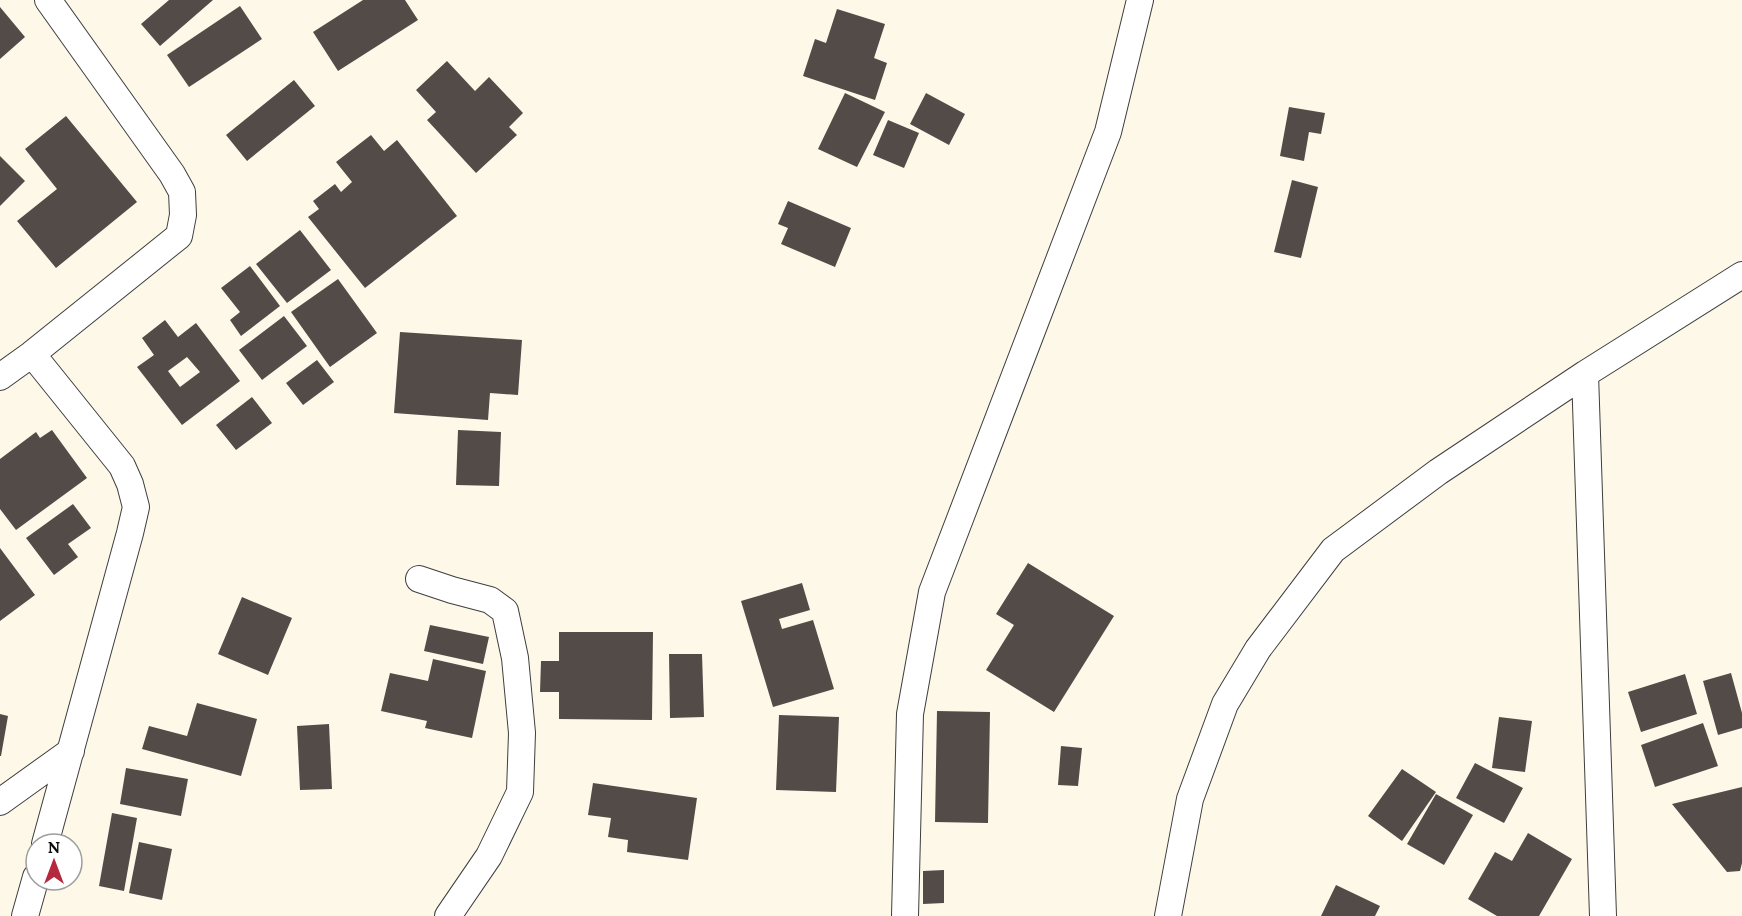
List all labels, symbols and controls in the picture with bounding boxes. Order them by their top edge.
north arrow [24,832,84,892]
text: N [48,837,60,857]

